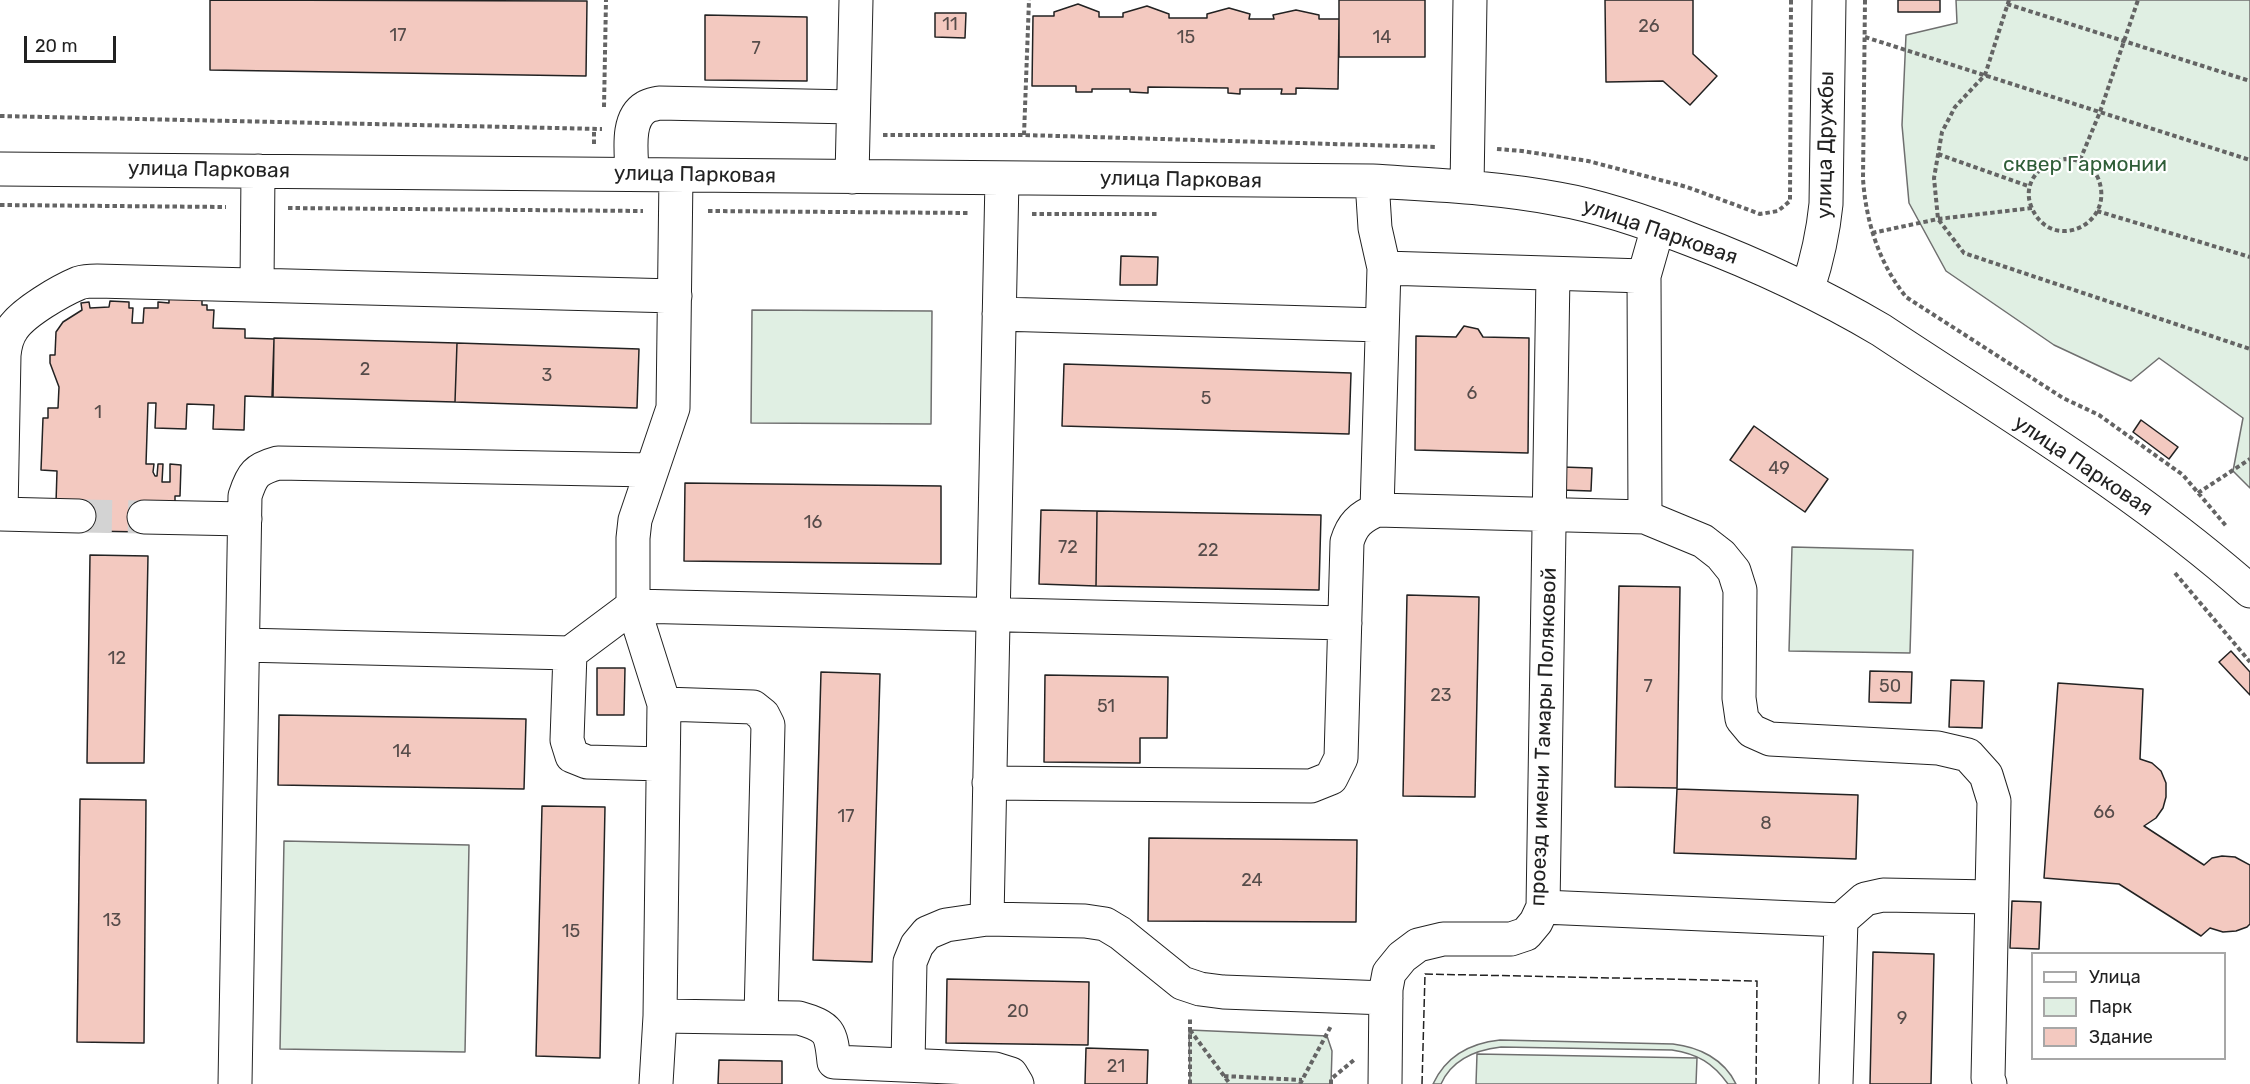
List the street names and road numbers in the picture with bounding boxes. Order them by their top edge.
street label: улица Дружбы [1812,71,1840,219]
street label: улица Парковая [128,156,290,184]
street label: улица Парковая [614,161,776,189]
street label: улица Парковая [1100,166,1262,194]
street label: улица Парковая [1579,194,1741,270]
street label: улица Парковая [2009,410,2157,522]
street label: проезд имени Тамары Поляковой [1525,567,1563,907]

